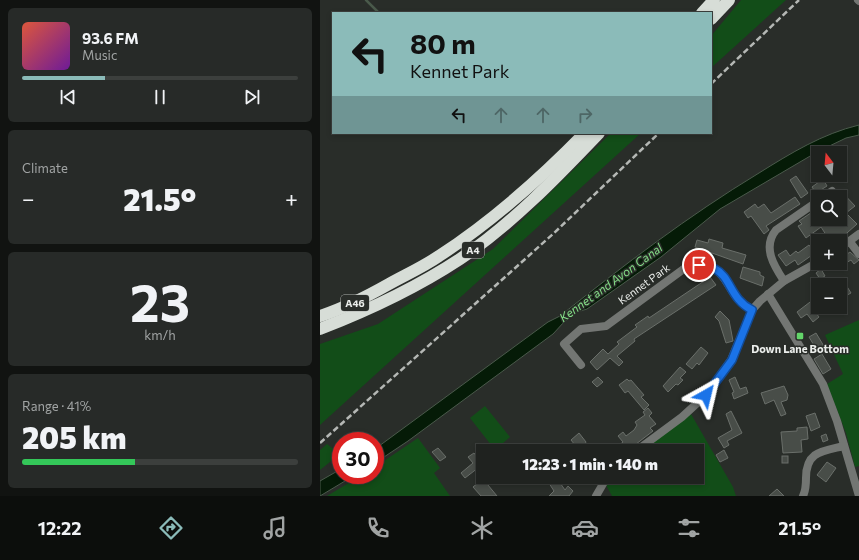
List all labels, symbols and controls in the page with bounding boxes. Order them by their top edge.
text: 80 m [410,26,476,60]
icon: left [344,28,396,80]
text: 93.6 FM [82,29,139,47]
text: Music [82,47,117,63]
text: Kennet Park [410,60,509,82]
icon: previous [57,86,79,108]
icon: pause [149,86,171,108]
icon: next [241,86,263,108]
icon: left [448,104,470,126]
icon: ahead [490,104,512,126]
icon: ahead [532,104,554,126]
icon: right [574,104,596,126]
north arrow [811,146,847,182]
map controls [811,146,847,314]
text: Climate [22,160,68,176]
text: 21.5° [123,180,196,217]
text: − [22,185,35,212]
text: + [285,185,298,212]
button: search [811,190,847,226]
button: + [811,234,847,270]
water label: Kennet and Avon Canal [556,239,666,324]
road number: A4 [462,242,484,258]
pin [682,248,716,282]
icon: arrive [688,254,710,276]
street label: Kennet Park [615,260,672,307]
text: 23 [130,269,190,333]
button: − [811,278,847,314]
road number: A46 [341,295,369,311]
text: km/h [144,327,176,343]
marker: Down Lane Bottom [795,331,805,341]
place label: Down Lane Bottom [751,342,849,355]
position arrow [685,374,727,416]
text: Range · 41% [22,398,91,414]
text: 205 km [22,418,127,455]
speed limit sign: 30 [332,432,384,484]
text: 12:23 · 1 min · 140 m [522,455,658,473]
icon: directions [157,514,185,542]
icon: music [261,514,289,542]
icon: phone [364,514,392,542]
icon: climate [468,514,496,542]
icon: car [571,514,599,542]
icon: filters [675,514,703,542]
text: 12:22 [38,517,81,539]
text: 21.5° [778,517,821,539]

